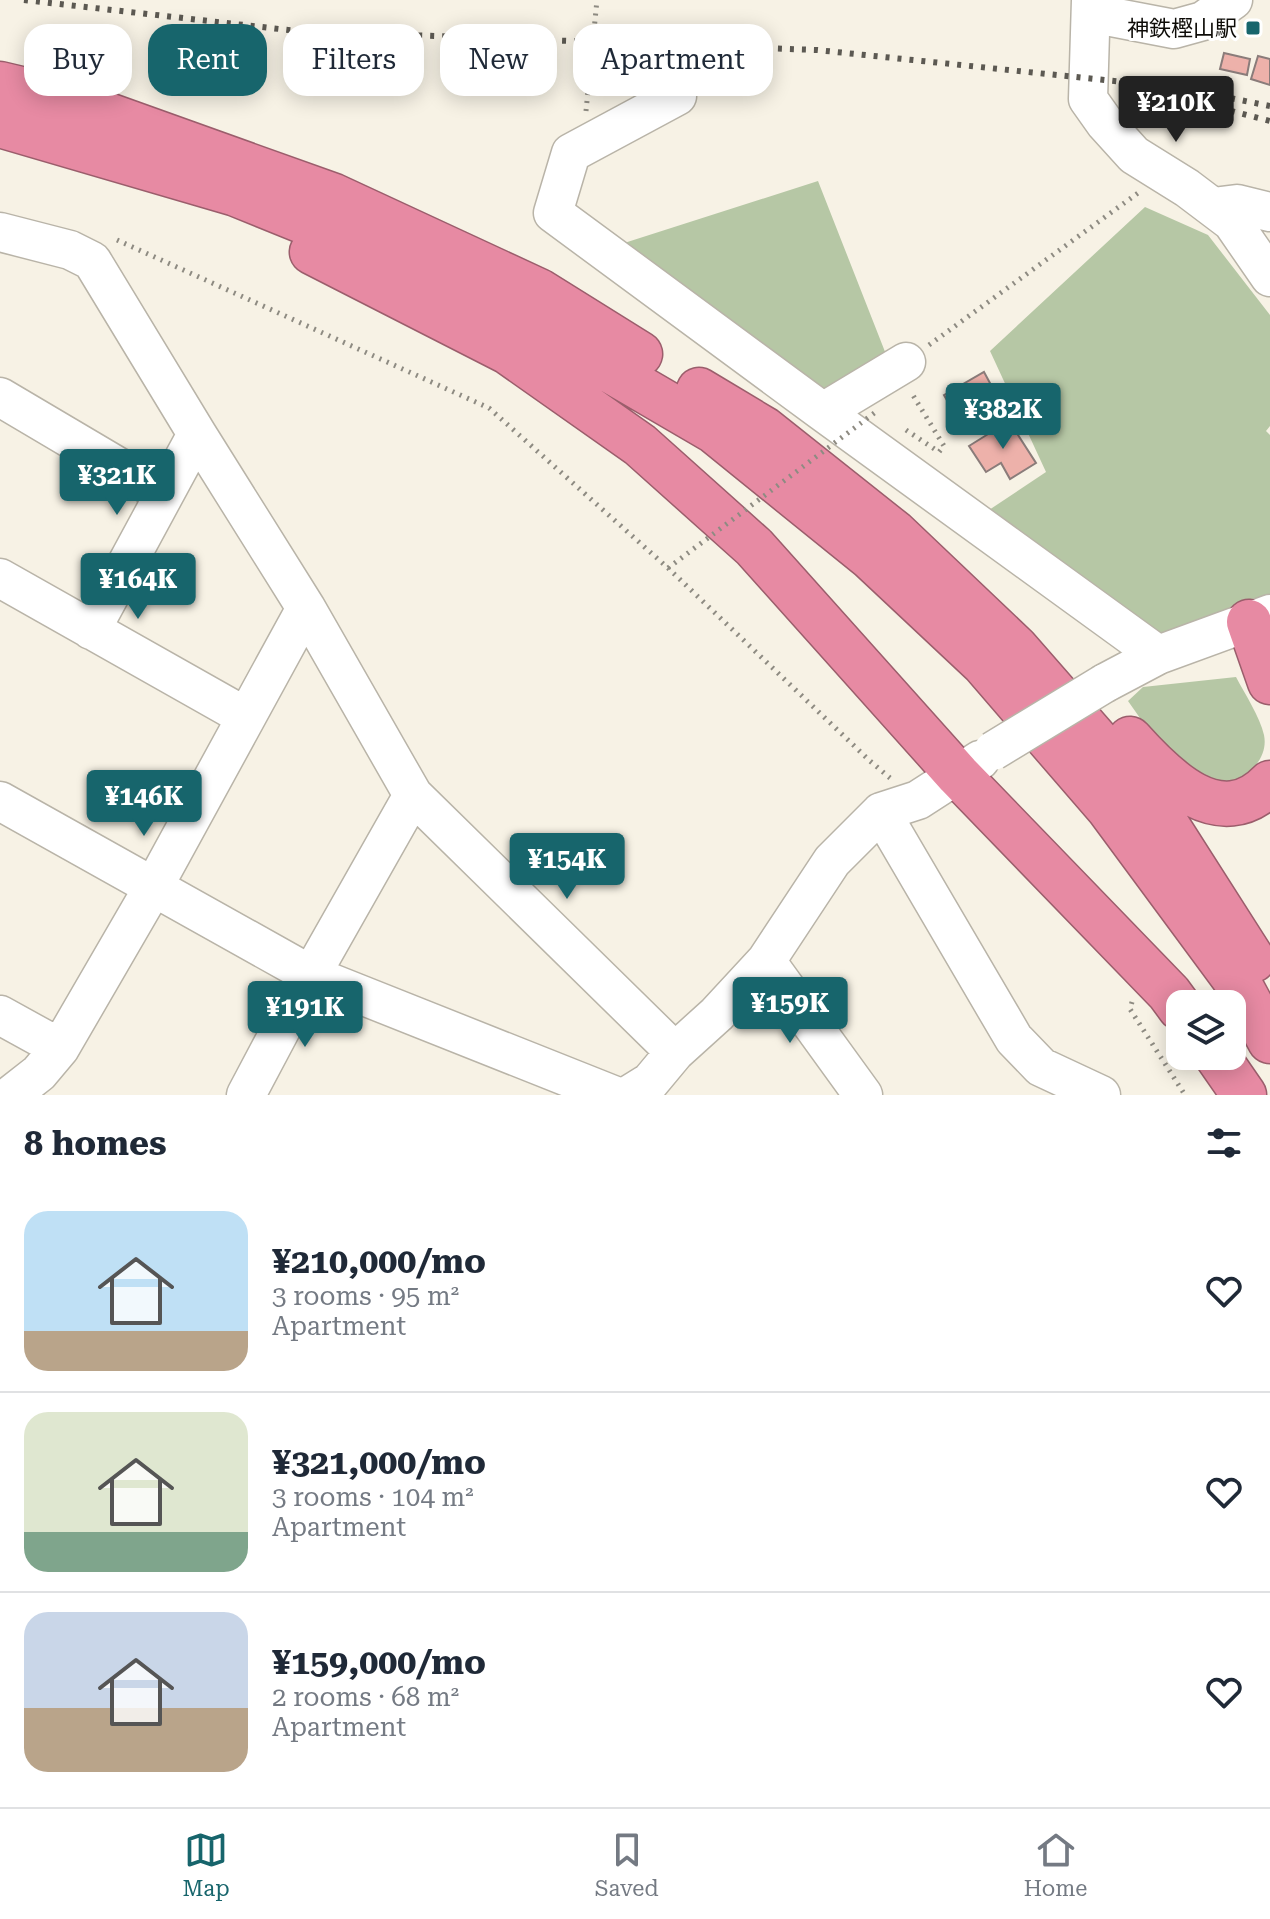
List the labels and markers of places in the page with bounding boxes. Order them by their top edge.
place label: 神鉄樫山駅 [1127,16,1237,41]
marker: 神鉄樫山駅 [1244,19,1262,37]
pin: ¥210K [1120,76,1232,144]
pin: ¥382K [947,383,1059,451]
pin: ¥321K [61,449,173,517]
pin: ¥164K [82,553,194,621]
pin: ¥146K [88,770,200,838]
pin: ¥154K [511,833,623,901]
pin: ¥159K [734,977,846,1045]
pin: ¥191K [249,981,361,1049]

